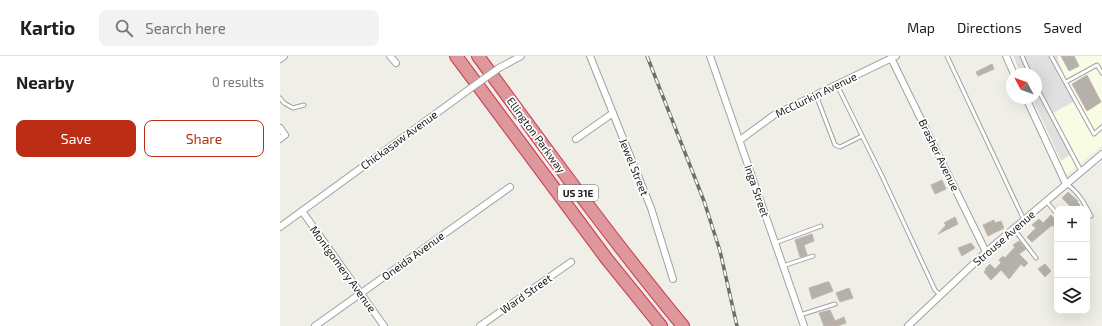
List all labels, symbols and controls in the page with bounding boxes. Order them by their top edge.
search box [99,10,379,46]
text: Kartio [20,16,75,39]
icon: search [113,17,135,39]
text: Search here [145,19,226,37]
text: Map [907,19,935,36]
text: Directions [957,19,1022,36]
text: Saved [1044,19,1082,36]
north arrow [1006,68,1042,104]
street label: McClurkin Avenue [773,69,859,120]
text: Nearby [16,72,74,92]
text: 0 results [212,74,264,90]
street label: Ellington Parkway [505,94,568,175]
street label: Chickasaw Avenue [358,107,440,172]
street label: Brasher Avenue [916,117,963,193]
button: Save [16,120,136,157]
button: Share [144,120,264,157]
street label: Jewel Street [617,136,652,197]
street label: Inga Street [742,163,772,219]
road number: US 31E [558,185,598,201]
map controls [1054,206,1090,314]
button: + [1054,206,1090,242]
street label: Strouse Avenue [970,207,1037,268]
street label: Montgomery Avenue [308,223,379,314]
street label: Oneida Avenue [379,229,446,283]
button: − [1054,242,1090,278]
street label: Ward Street [497,271,554,316]
button: layers [1054,278,1090,314]

